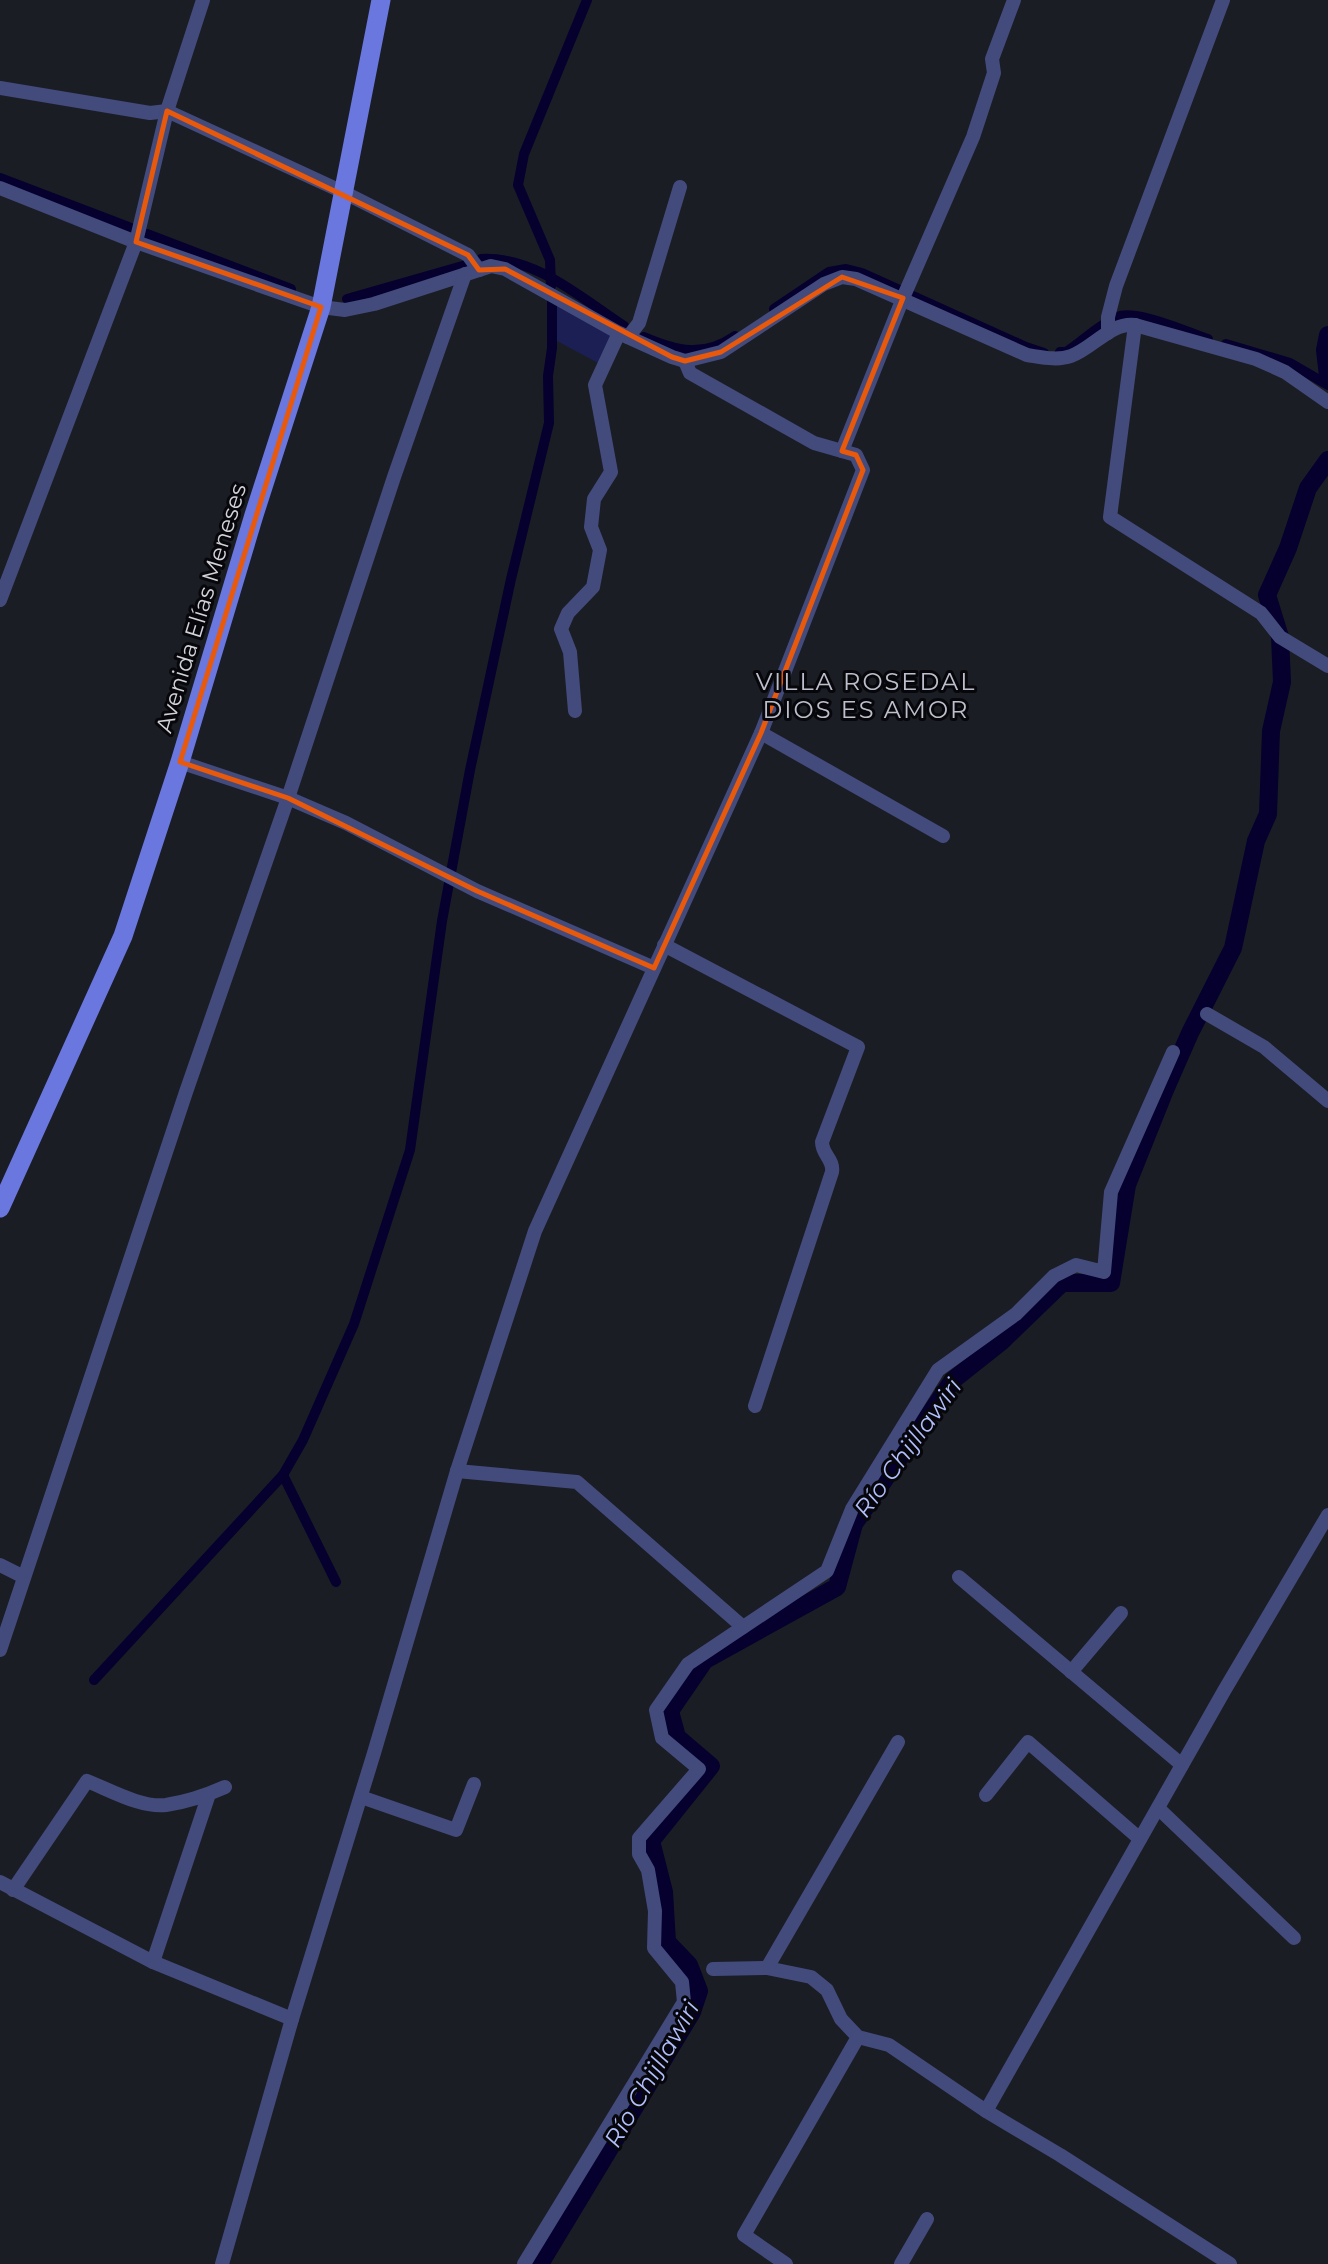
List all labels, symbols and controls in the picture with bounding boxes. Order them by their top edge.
street label: Avenida Elías Meneses [150,480,252,736]
district label: VILLA ROSEDAL DIOS ES AMOR [756,667,976,724]
water label: Río Chijllawiri [848,1372,968,1523]
water label: Río Chijllawiri [598,1995,705,2152]

